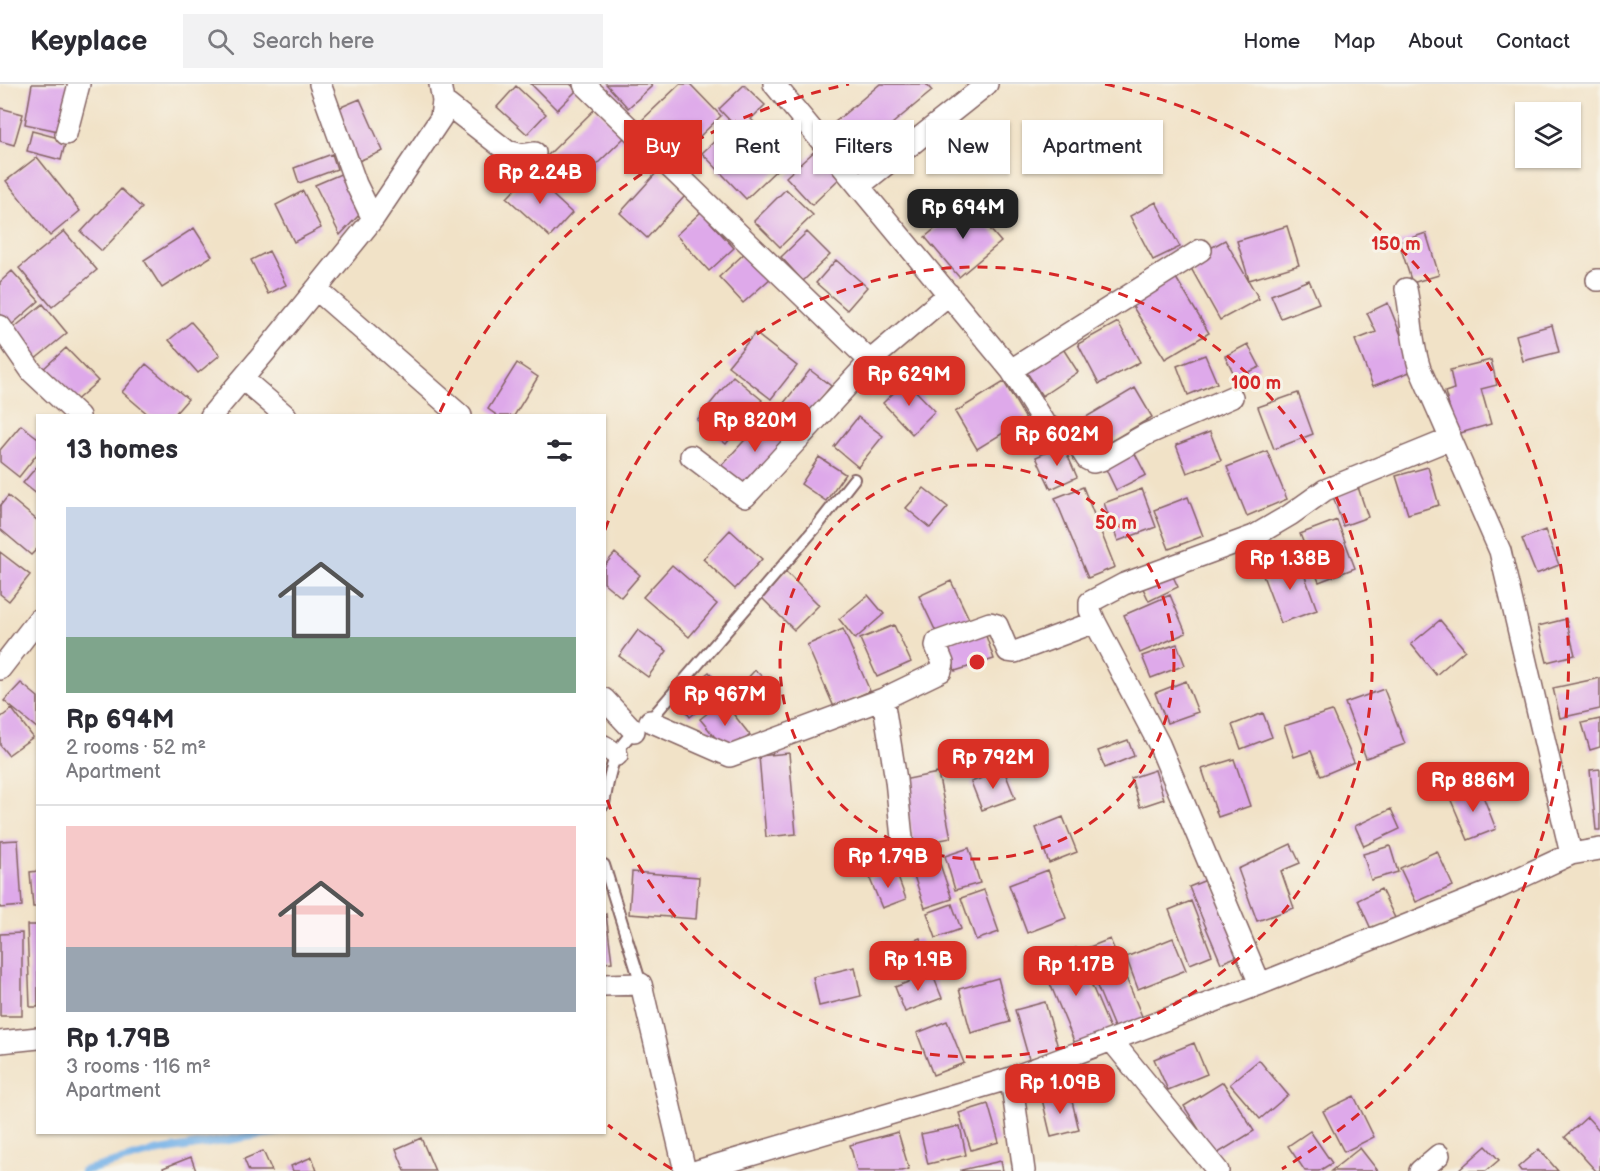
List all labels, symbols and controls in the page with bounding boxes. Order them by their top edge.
search box [183,14,603,68]
text: Keyplace [30,25,147,58]
icon: search [204,25,237,58]
text: Search here [252,28,374,55]
text: Home [1243,29,1300,54]
text: Map [1333,29,1375,54]
text: About [1408,29,1463,54]
text: Contact [1496,29,1570,54]
map controls [1515,102,1581,168]
button: layers [1515,102,1581,168]
chip: Buy [624,120,702,174]
chip: Rent [714,120,801,174]
chip: Filters [813,120,914,174]
chip: New [926,120,1010,174]
chip: Apartment [1022,120,1163,174]
pin: Rp 2.24B [478,154,602,205]
text: Rp 2.24B [498,161,582,185]
pin: Rp 694M [908,189,1018,240]
text: Rp 694M [921,196,1005,220]
text: 150 m [1371,234,1421,255]
pin: Rp 629M [854,356,964,407]
text: Rp 629M [867,363,951,387]
text: 100 m [1231,373,1281,394]
pin: Rp 820M [700,402,810,453]
text: Rp 820M [713,409,797,433]
pin: Rp 602M [1002,416,1112,467]
text: Rp 602M [1015,423,1099,447]
icon: filters [543,434,576,467]
text: 13 homes [66,435,178,466]
text: 50 m [1095,513,1137,534]
pin: Rp 1.38B [1228,540,1352,591]
icon: home [267,546,375,654]
text: Rp 1.38B [1249,547,1331,571]
centre of rings [967,652,987,672]
pin: Rp 967M [670,676,780,727]
text: Rp 967M [684,683,766,707]
text: Rp 694M [66,705,174,736]
text: 2 rooms · 52 m² [66,736,206,760]
pin: Rp 792M [938,739,1048,790]
text: Rp 792M [952,746,1034,770]
text: Apartment [66,760,161,784]
pin: Rp 886M [1418,762,1528,813]
text: Rp 886M [1431,769,1515,793]
pin: Rp 1.79B [826,838,950,889]
text: Rp 1.79B [848,845,928,869]
icon: home [267,865,375,973]
pin: Rp 1.9B [863,941,973,992]
pin: Rp 1.17B [1014,946,1138,997]
text: Rp 1.9B [883,948,953,972]
text: Rp 1.17B [1038,953,1114,977]
text: Rp 1.79B [66,1024,170,1055]
text: 3 rooms · 116 m² [66,1055,211,1079]
pin: Rp 1.09B [998,1064,1122,1115]
text: Rp 1.09B [1019,1071,1101,1095]
text: Apartment [66,1079,161,1103]

